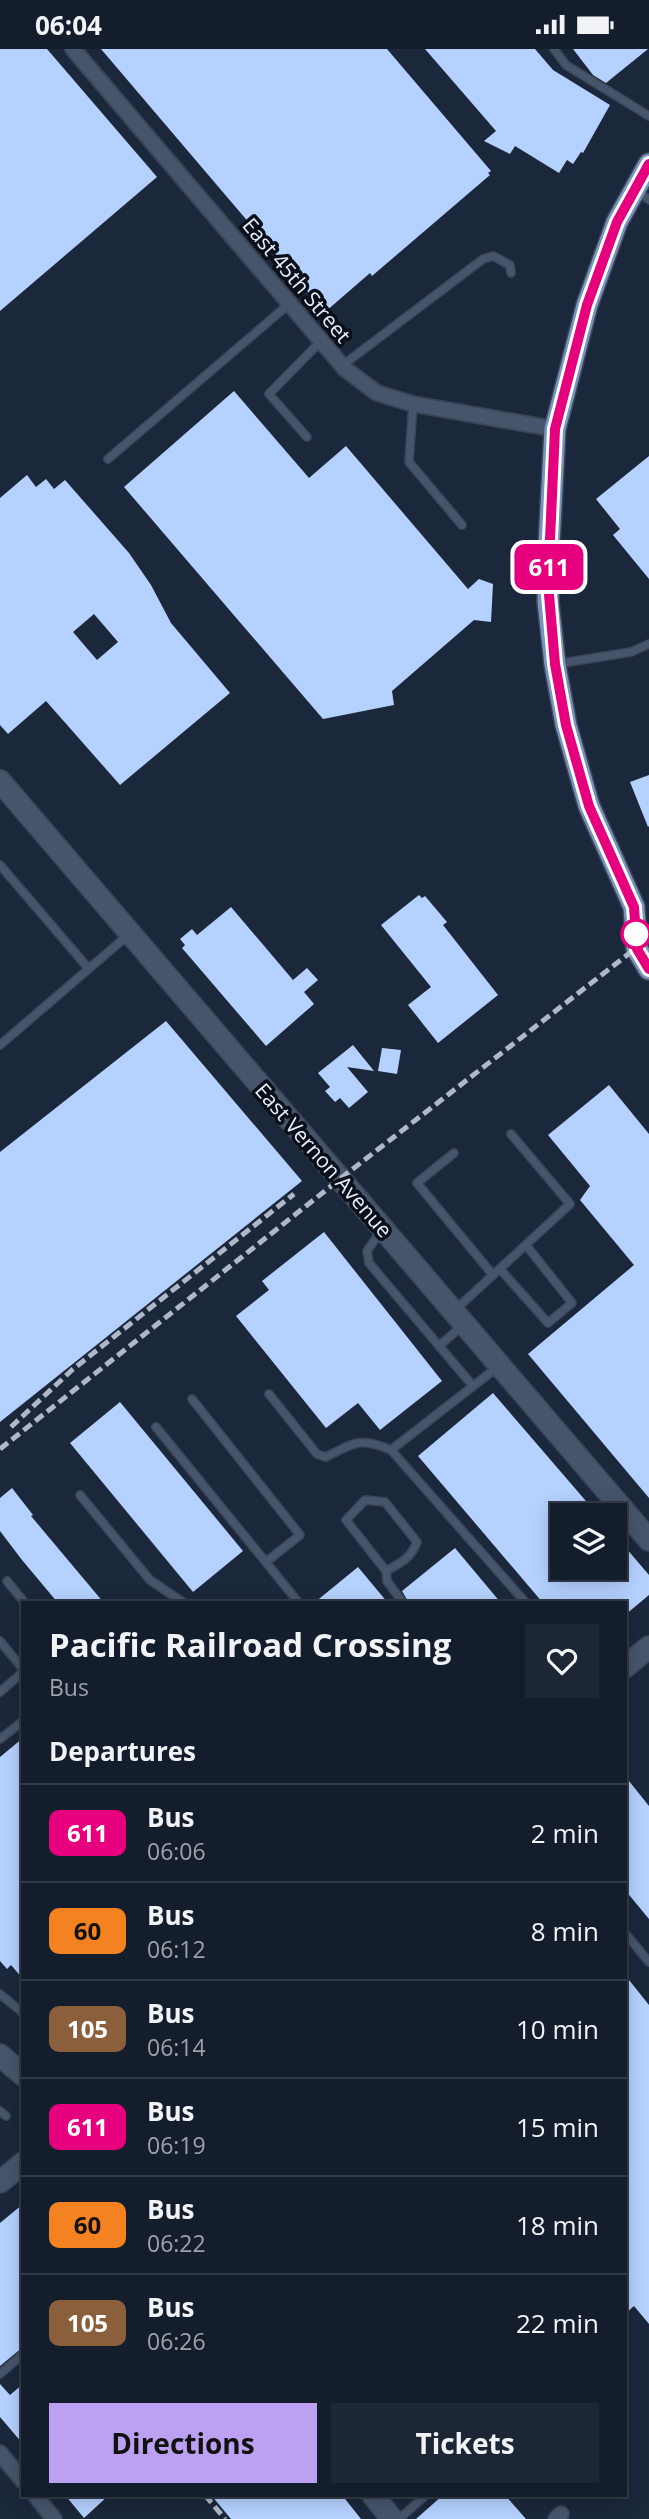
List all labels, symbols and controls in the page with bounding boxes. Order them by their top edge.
text: 06:04 [35,7,102,43]
street label: East 45th Street [237,212,357,348]
line badge: 611 [509,544,589,590]
text: 611 [528,550,570,583]
unlabelled marker [621,919,649,949]
street label: East Vernon Avenue [249,1077,399,1243]
map controls [550,1503,627,1580]
button: layers [550,1503,627,1580]
text: Pacific Railroad Crossing [49,1622,451,1667]
button: heart [525,1624,599,1698]
text: Bus [49,1671,89,1703]
text: Departures [49,1733,196,1769]
text: Bus [147,1799,194,1835]
text: 2 min [531,1815,599,1851]
text: 611 [67,1816,108,1849]
text: 06:06 [147,1835,206,1867]
text: Bus [147,1897,194,1933]
text: 8 min [531,1913,599,1949]
text: 60 [74,1914,101,1947]
text: 06:12 [147,1933,206,1965]
text: Bus [147,1995,194,2031]
text: 10 min [516,2011,599,2047]
text: 105 [67,2012,108,2045]
text: 06:14 [147,2031,206,2063]
text: Bus [147,2093,194,2129]
text: 15 min [516,2109,599,2145]
text: 611 [67,2110,108,2143]
text: 06:19 [147,2129,206,2161]
text: Bus [147,2191,194,2227]
text: 18 min [516,2207,599,2243]
text: 60 [74,2208,101,2241]
text: 06:22 [147,2227,206,2259]
text: Bus [147,2289,194,2325]
text: 22 min [516,2305,599,2341]
text: 105 [67,2306,108,2339]
text: 06:26 [147,2325,206,2357]
button: Directions [49,2403,317,2483]
button: Tickets [331,2403,599,2483]

